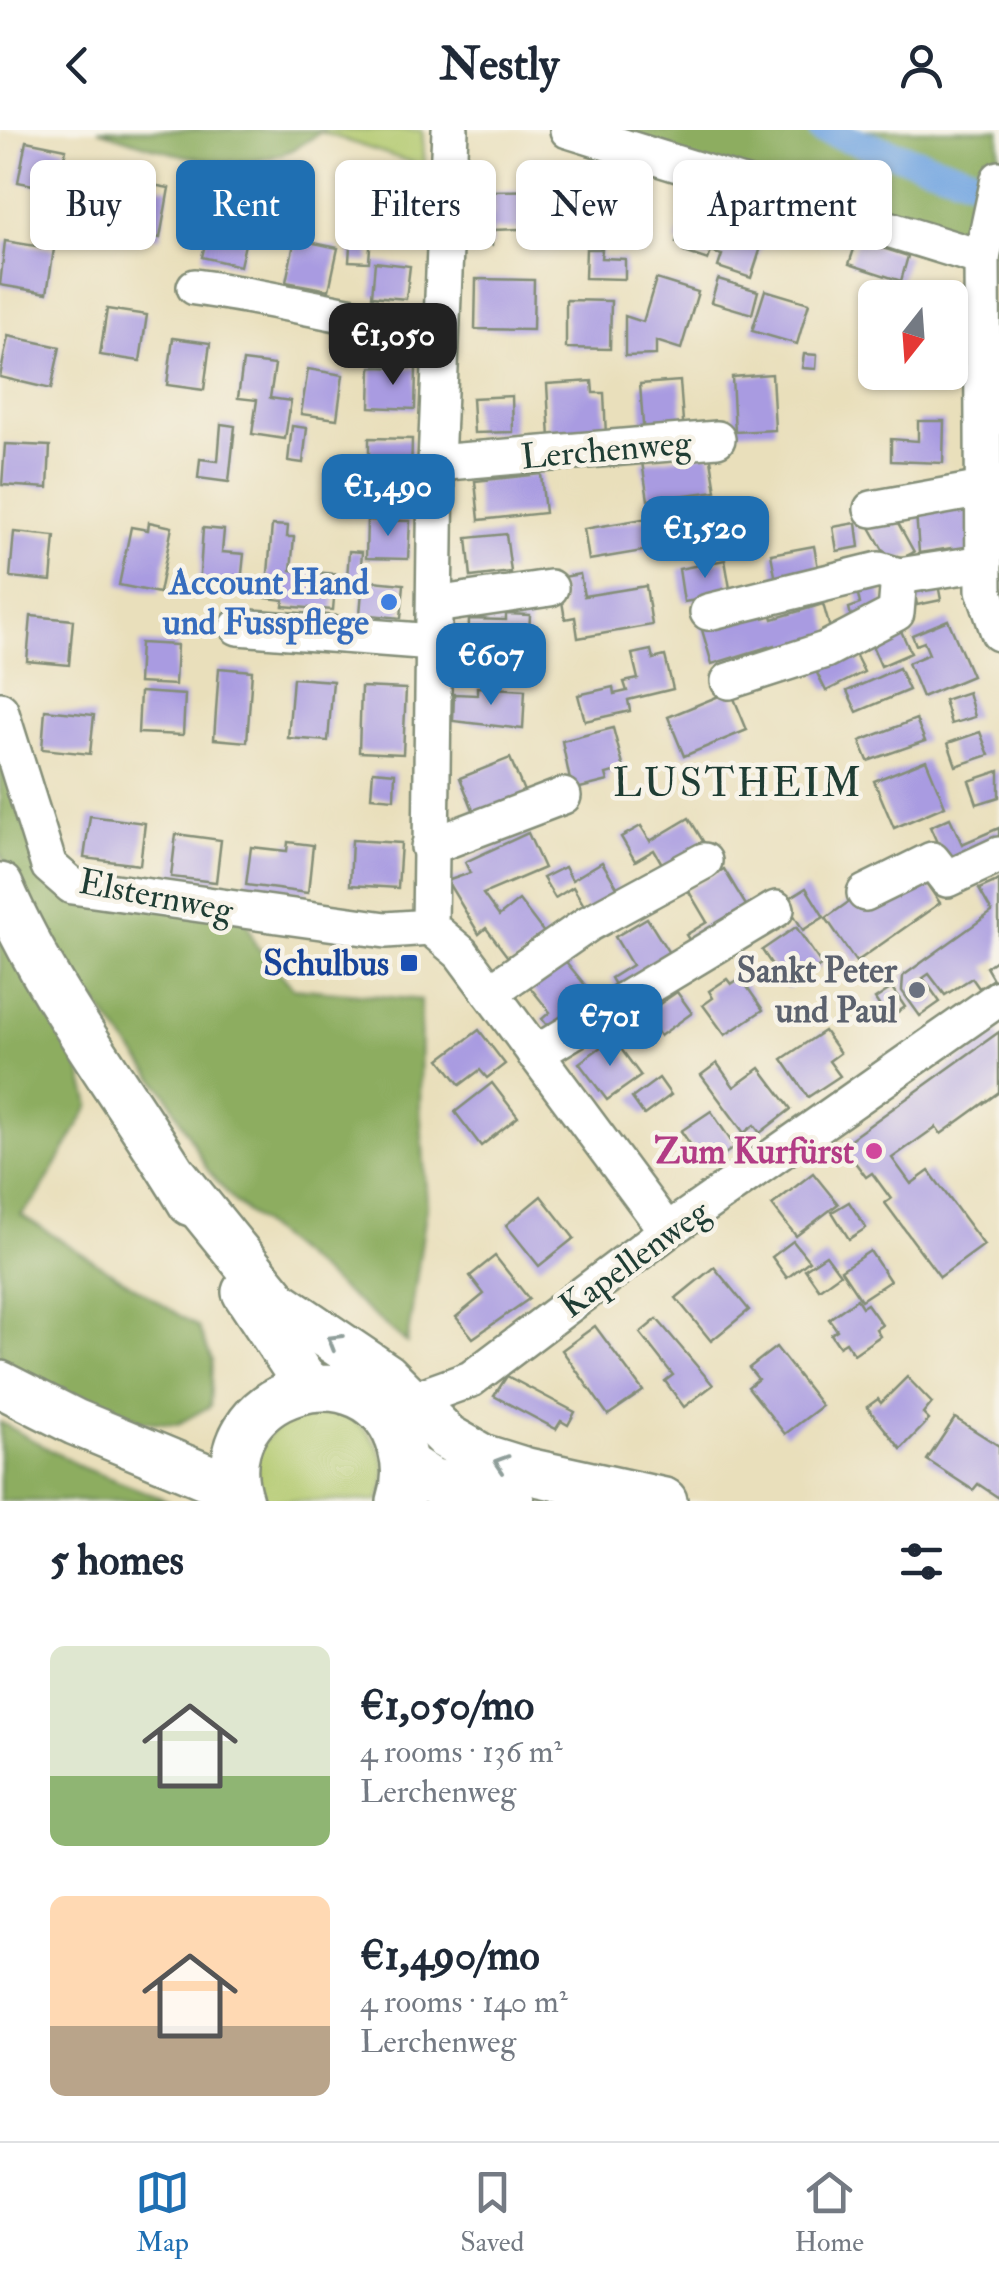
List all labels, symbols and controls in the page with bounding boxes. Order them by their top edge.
text: Nestly [440,37,559,93]
icon: back [50,38,105,93]
icon: person [894,38,949,93]
chip: Buy [30,160,156,250]
chip: Rent [176,160,315,250]
chip: Filters [335,160,496,250]
chip: New [516,160,653,250]
chip: Apartment [673,160,892,250]
north arrow [858,280,968,390]
map controls [858,280,968,390]
pin: €1,050 [312,303,474,388]
text: €1,050 [351,315,435,355]
street label: Lerchenweg [519,421,694,479]
pin: €1,490 [307,454,469,539]
text: €1,490 [344,466,432,506]
pin: €1,520 [624,496,786,581]
text: €1,520 [663,508,747,548]
place label: Account Hand und Fusspflege [162,561,370,645]
marker: Account Hand und Fusspflege [378,591,400,613]
pin: €607 [432,623,550,708]
text: €607 [458,635,524,675]
district label: LUSTHEIM [613,758,863,809]
street label: Elsternweg [75,860,237,933]
place label: Schulbus [263,942,389,986]
place label: Sankt Peter und Paul [737,949,898,1033]
marker: Schulbus [398,952,420,974]
marker: Sankt Peter und Paul [906,979,928,1001]
pin: €701 [551,984,669,1069]
text: €701 [580,996,640,1036]
place label: Zum Kurfürst [654,1130,855,1174]
marker: Zum Kurfürst [863,1140,885,1162]
street label: Kapellenweg [551,1189,719,1328]
one-way arrow [327,1334,345,1353]
one-way arrow [493,1454,510,1475]
icon: filters [894,1534,949,1589]
text: 5 homes [50,1535,184,1587]
text: €1,050/mo [360,1680,534,1732]
icon: home [130,1686,250,1806]
text: 4 rooms · 136 m² [360,1732,563,1772]
text: Lerchenweg [360,1772,516,1812]
text: €1,490/mo [360,1930,540,1982]
icon: home [130,1936,250,2056]
text: 4 rooms · 140 m² [360,1982,568,2022]
text: Lerchenweg [360,2022,516,2062]
tab: Map [135,2165,190,2260]
tab: Saved [460,2165,524,2260]
tab: Home [794,2165,864,2260]

